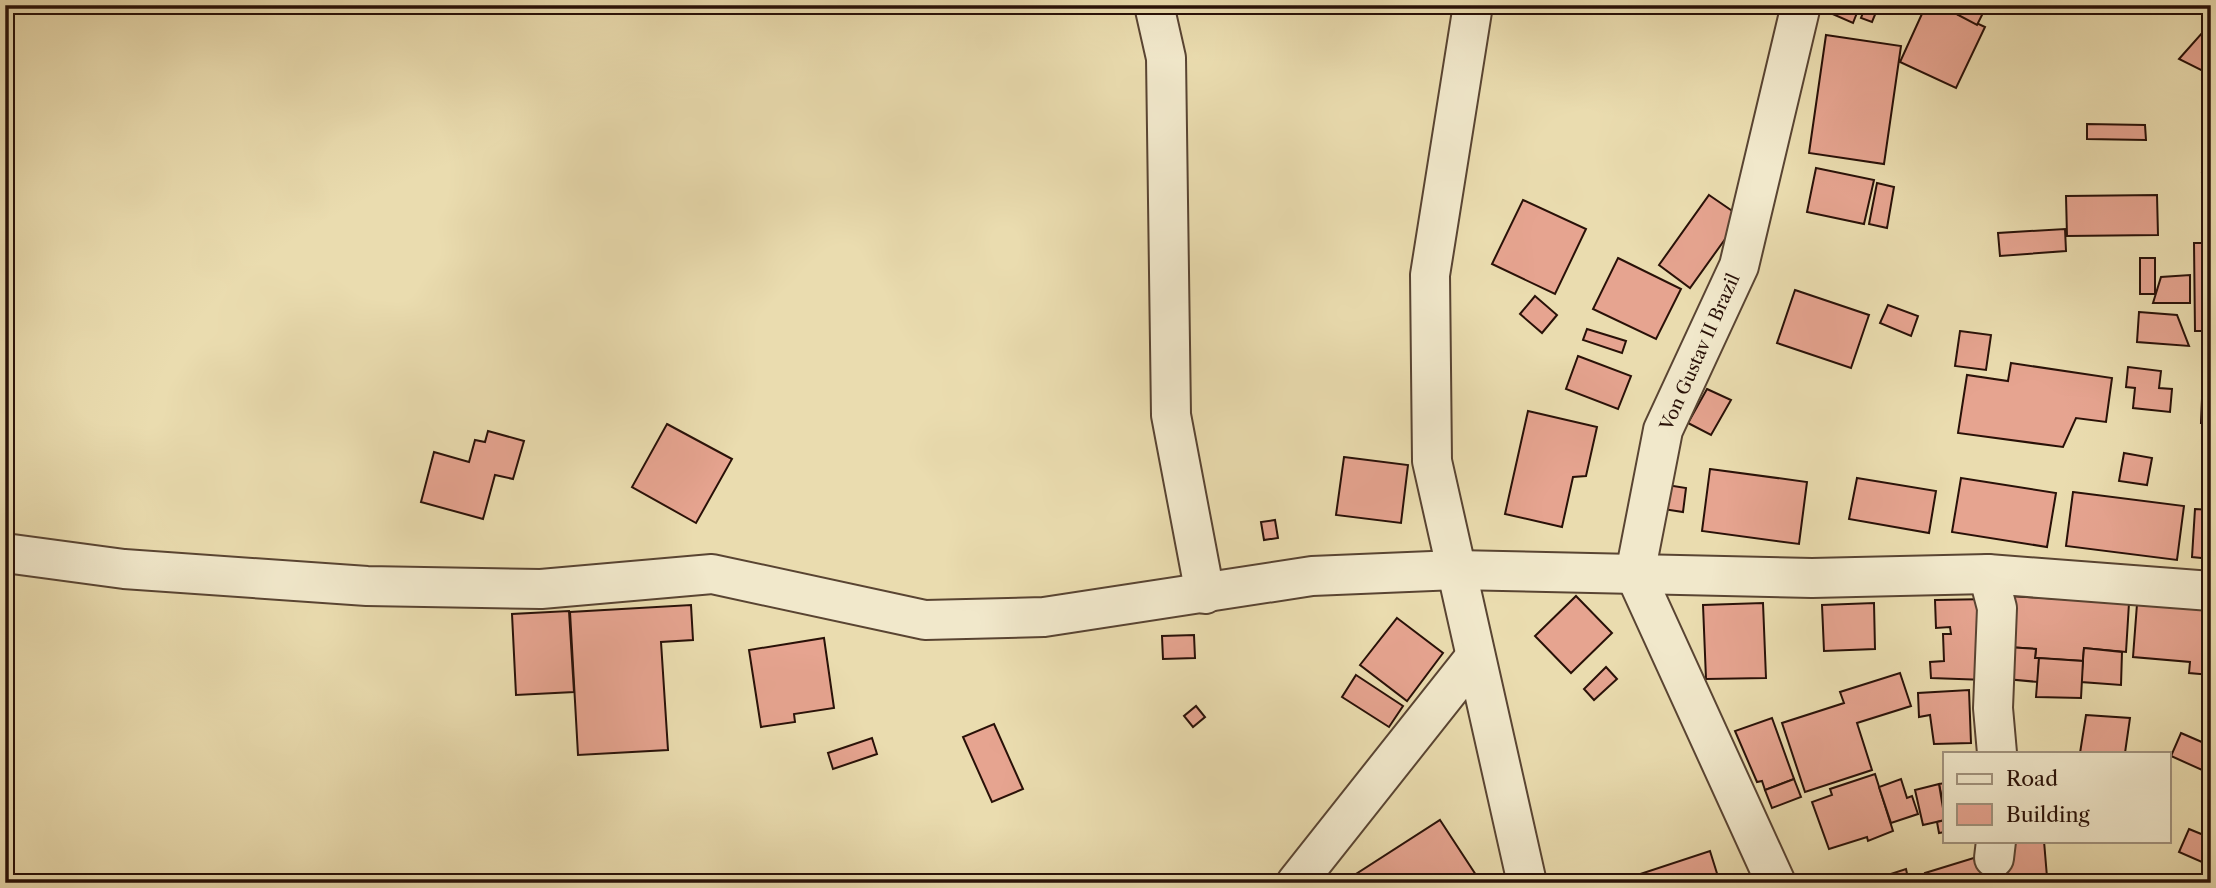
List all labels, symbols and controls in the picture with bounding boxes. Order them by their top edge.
street label: Von Gustav II Brazil [1655,270,1744,435]
legend [1943,752,2170,842]
text: Road [2006,766,2058,791]
text: Building [2006,802,2091,827]

